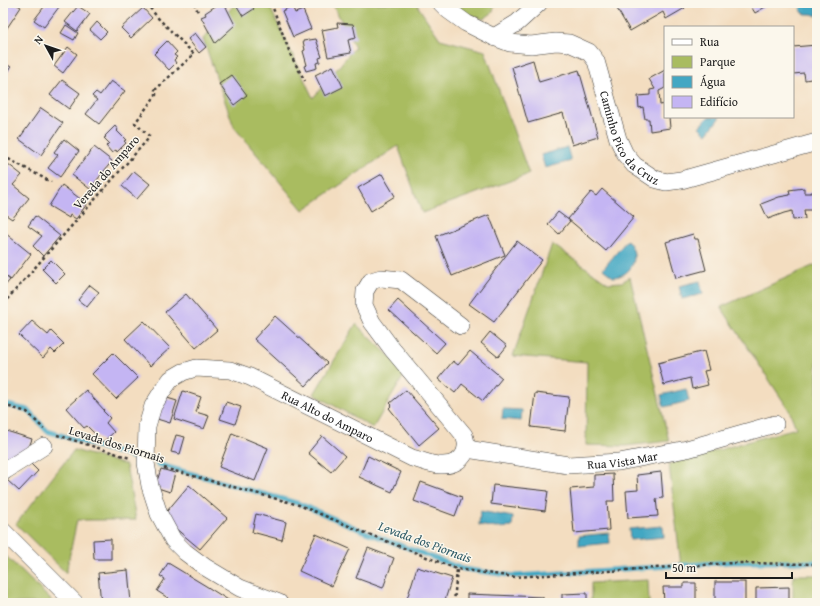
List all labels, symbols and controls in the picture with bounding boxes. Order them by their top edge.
north arrow [26,26,66,66]
legend [664,26,794,118]
text: N [30,31,47,48]
text: Rua [700,33,719,50]
text: Parque [700,53,736,70]
text: Água [700,73,726,90]
street label: Caminho Pico da Cruz [596,89,661,188]
text: Edifício [700,93,738,110]
street label: Vereda do Amparo [69,131,143,213]
street label: Rua Alto do Amparo [279,386,377,446]
street label: Levada dos Piornais [67,421,167,467]
street label: Rua Vista Mar [587,446,659,472]
water label: Levada dos Piornais [375,516,474,568]
scale bar [666,554,792,580]
text: 50 m [672,559,696,576]

